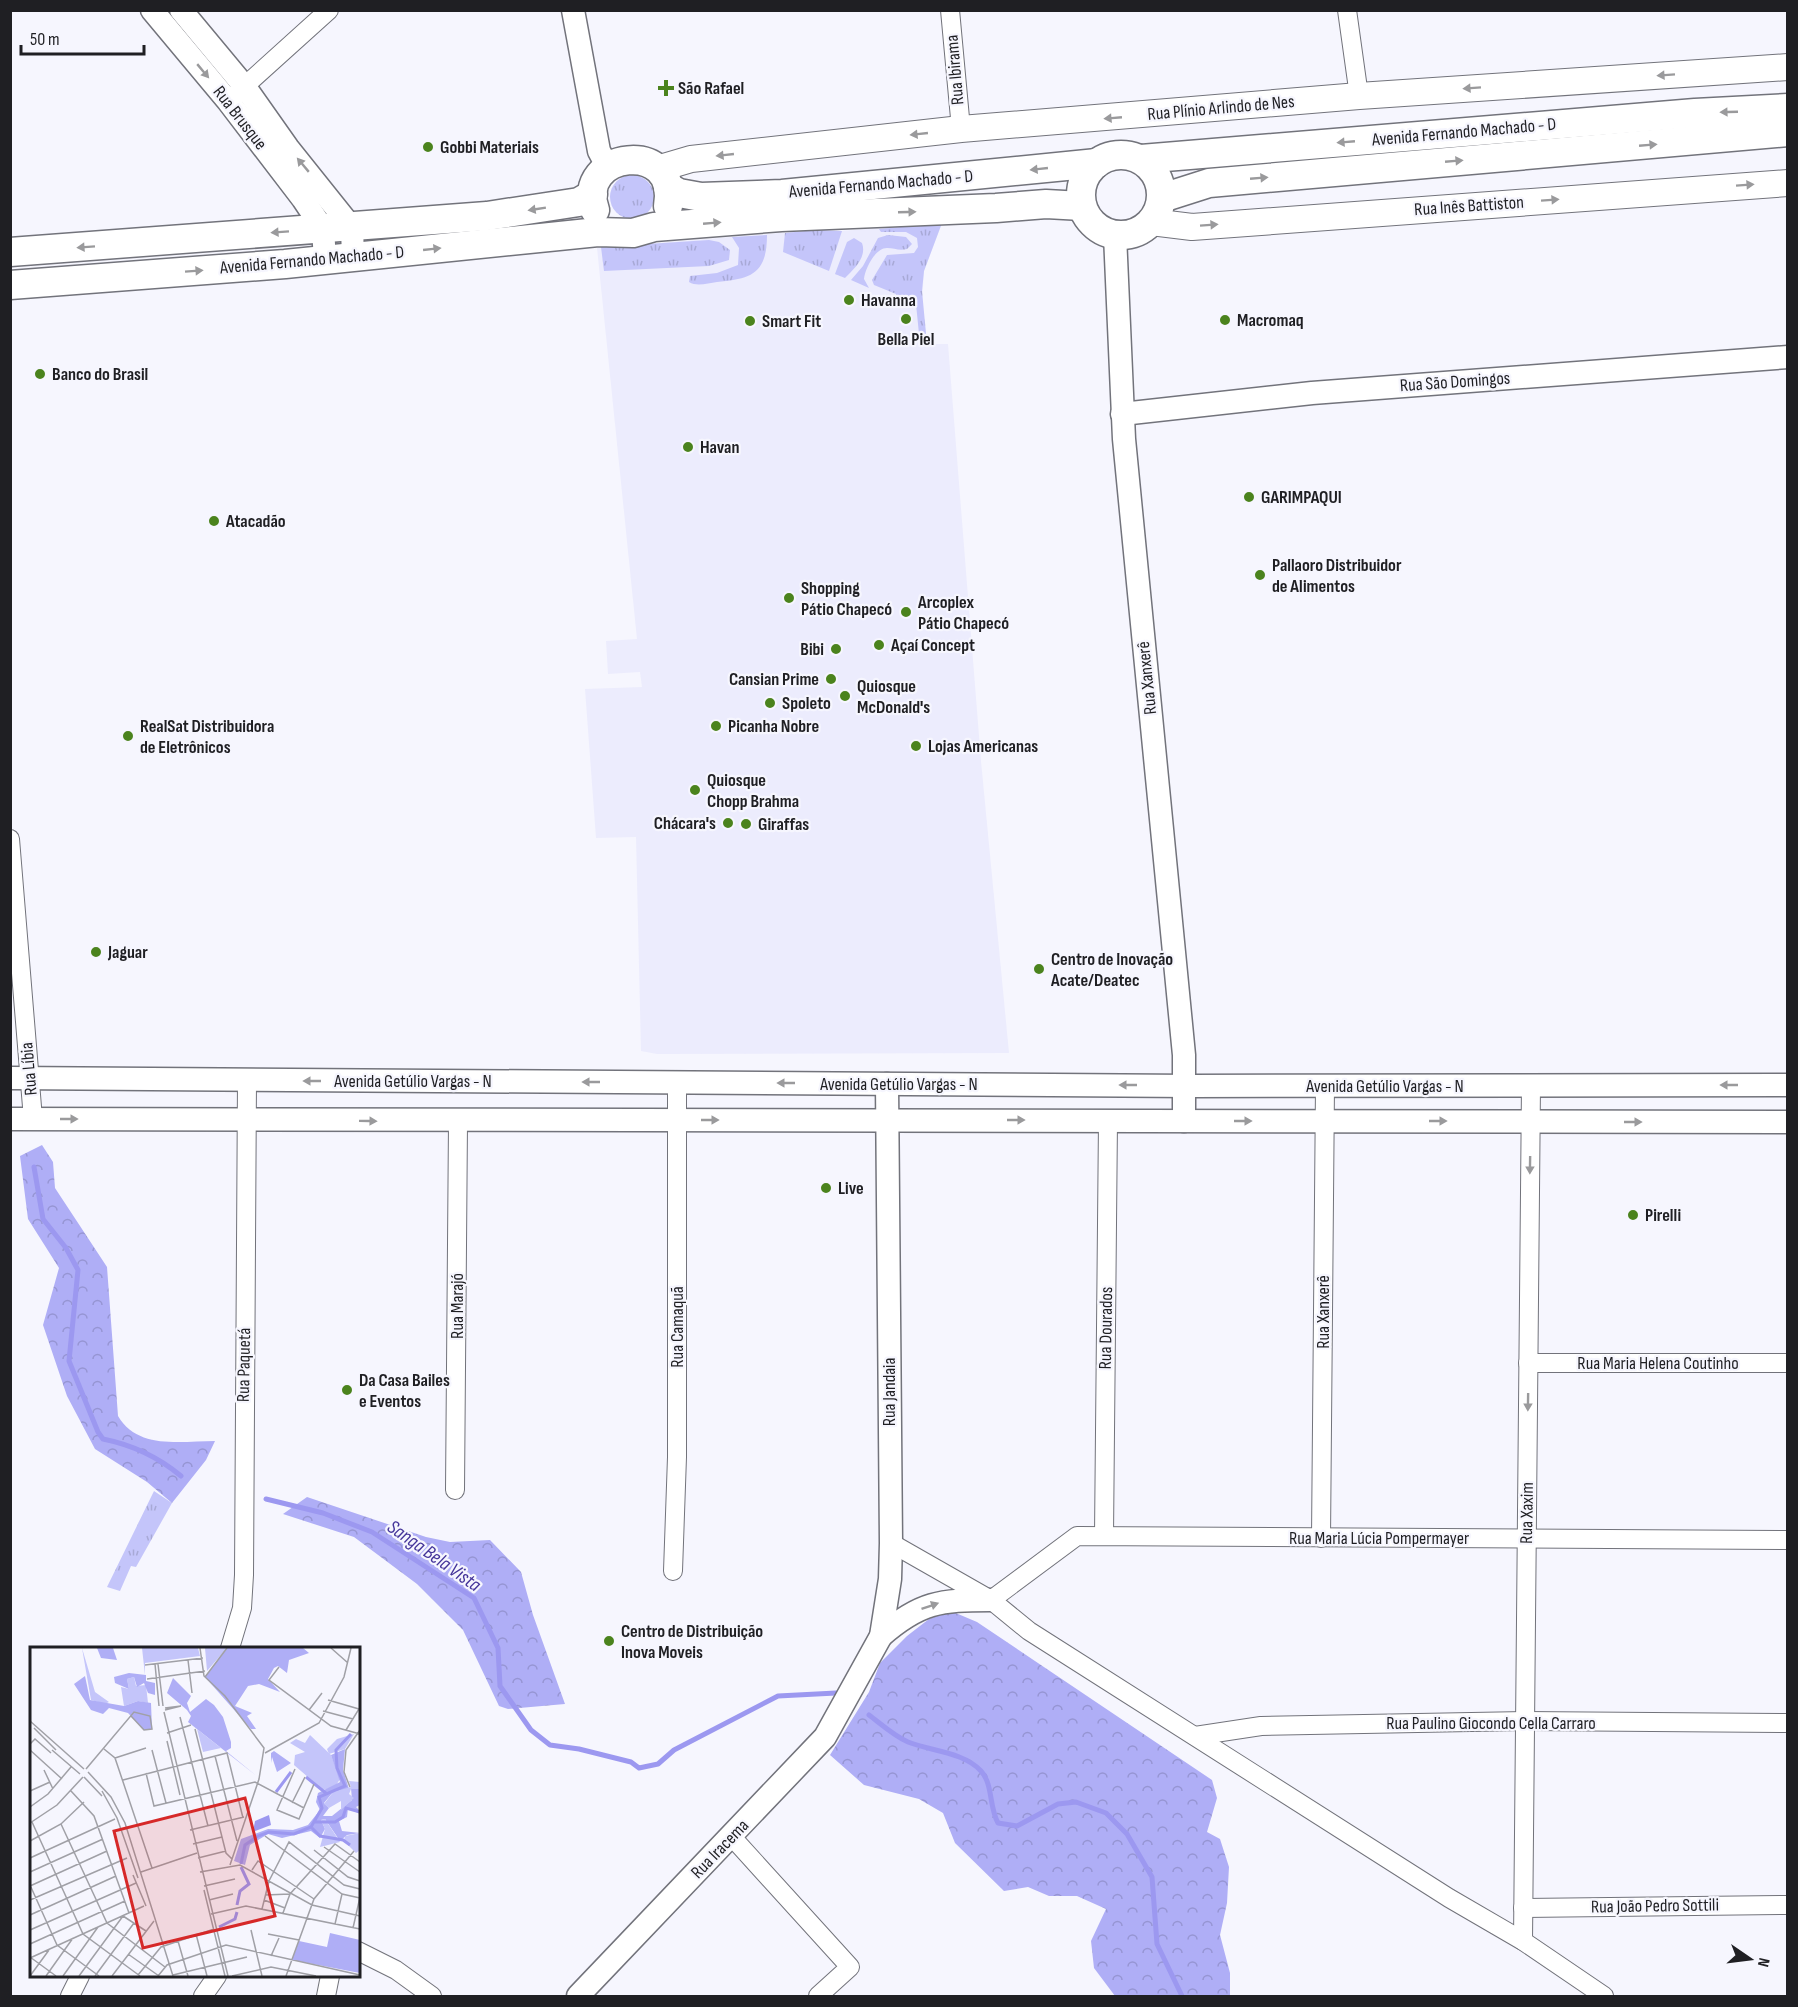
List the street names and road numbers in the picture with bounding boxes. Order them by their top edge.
street label: Rua Ibirama [941,34,969,106]
street label: Rua Brusque [209,82,271,154]
street label: Rua Plínio Arlindo de Nes [1147,91,1295,125]
street label: Avenida Fernando Machado - D [1370,113,1557,151]
street label: Avenida Fernando Machado - D [787,165,974,203]
street label: Rua Inês Battiston [1413,192,1525,220]
street label: Avenida Fernando Machado - D [218,241,405,279]
street label: Rua São Domingos [1399,368,1511,396]
street label: Rua Xanxerê [1133,640,1161,716]
street label: Rua Líbia [16,1041,42,1097]
street label: Avenida Getúlio Vargas - N [333,1071,492,1092]
street label: Avenida Getúlio Vargas - N [819,1074,978,1095]
street label: Avenida Getúlio Vargas - N [1305,1076,1464,1097]
street label: Rua Marajó [447,1273,468,1339]
street label: Rua Xanxerê [1313,1275,1334,1349]
street label: Rua Camaquã [667,1286,688,1368]
street label: Rua Dourados [1095,1286,1117,1370]
street label: Rua Paquetá [233,1328,255,1402]
street label: Rua Maria Helena Coutinho [1577,1353,1739,1374]
street label: Rua Jandaia [879,1358,900,1426]
street label: Rua Xaxim [1516,1482,1538,1544]
street label: Rua Maria Lúcia Pompermayer [1289,1528,1469,1549]
street label: Rua Paulino Giocondo Cella Carraro [1386,1713,1596,1734]
street label: Rua Iracema [687,1815,753,1883]
street label: Rua João Pedro Sottili [1591,1894,1719,1918]

